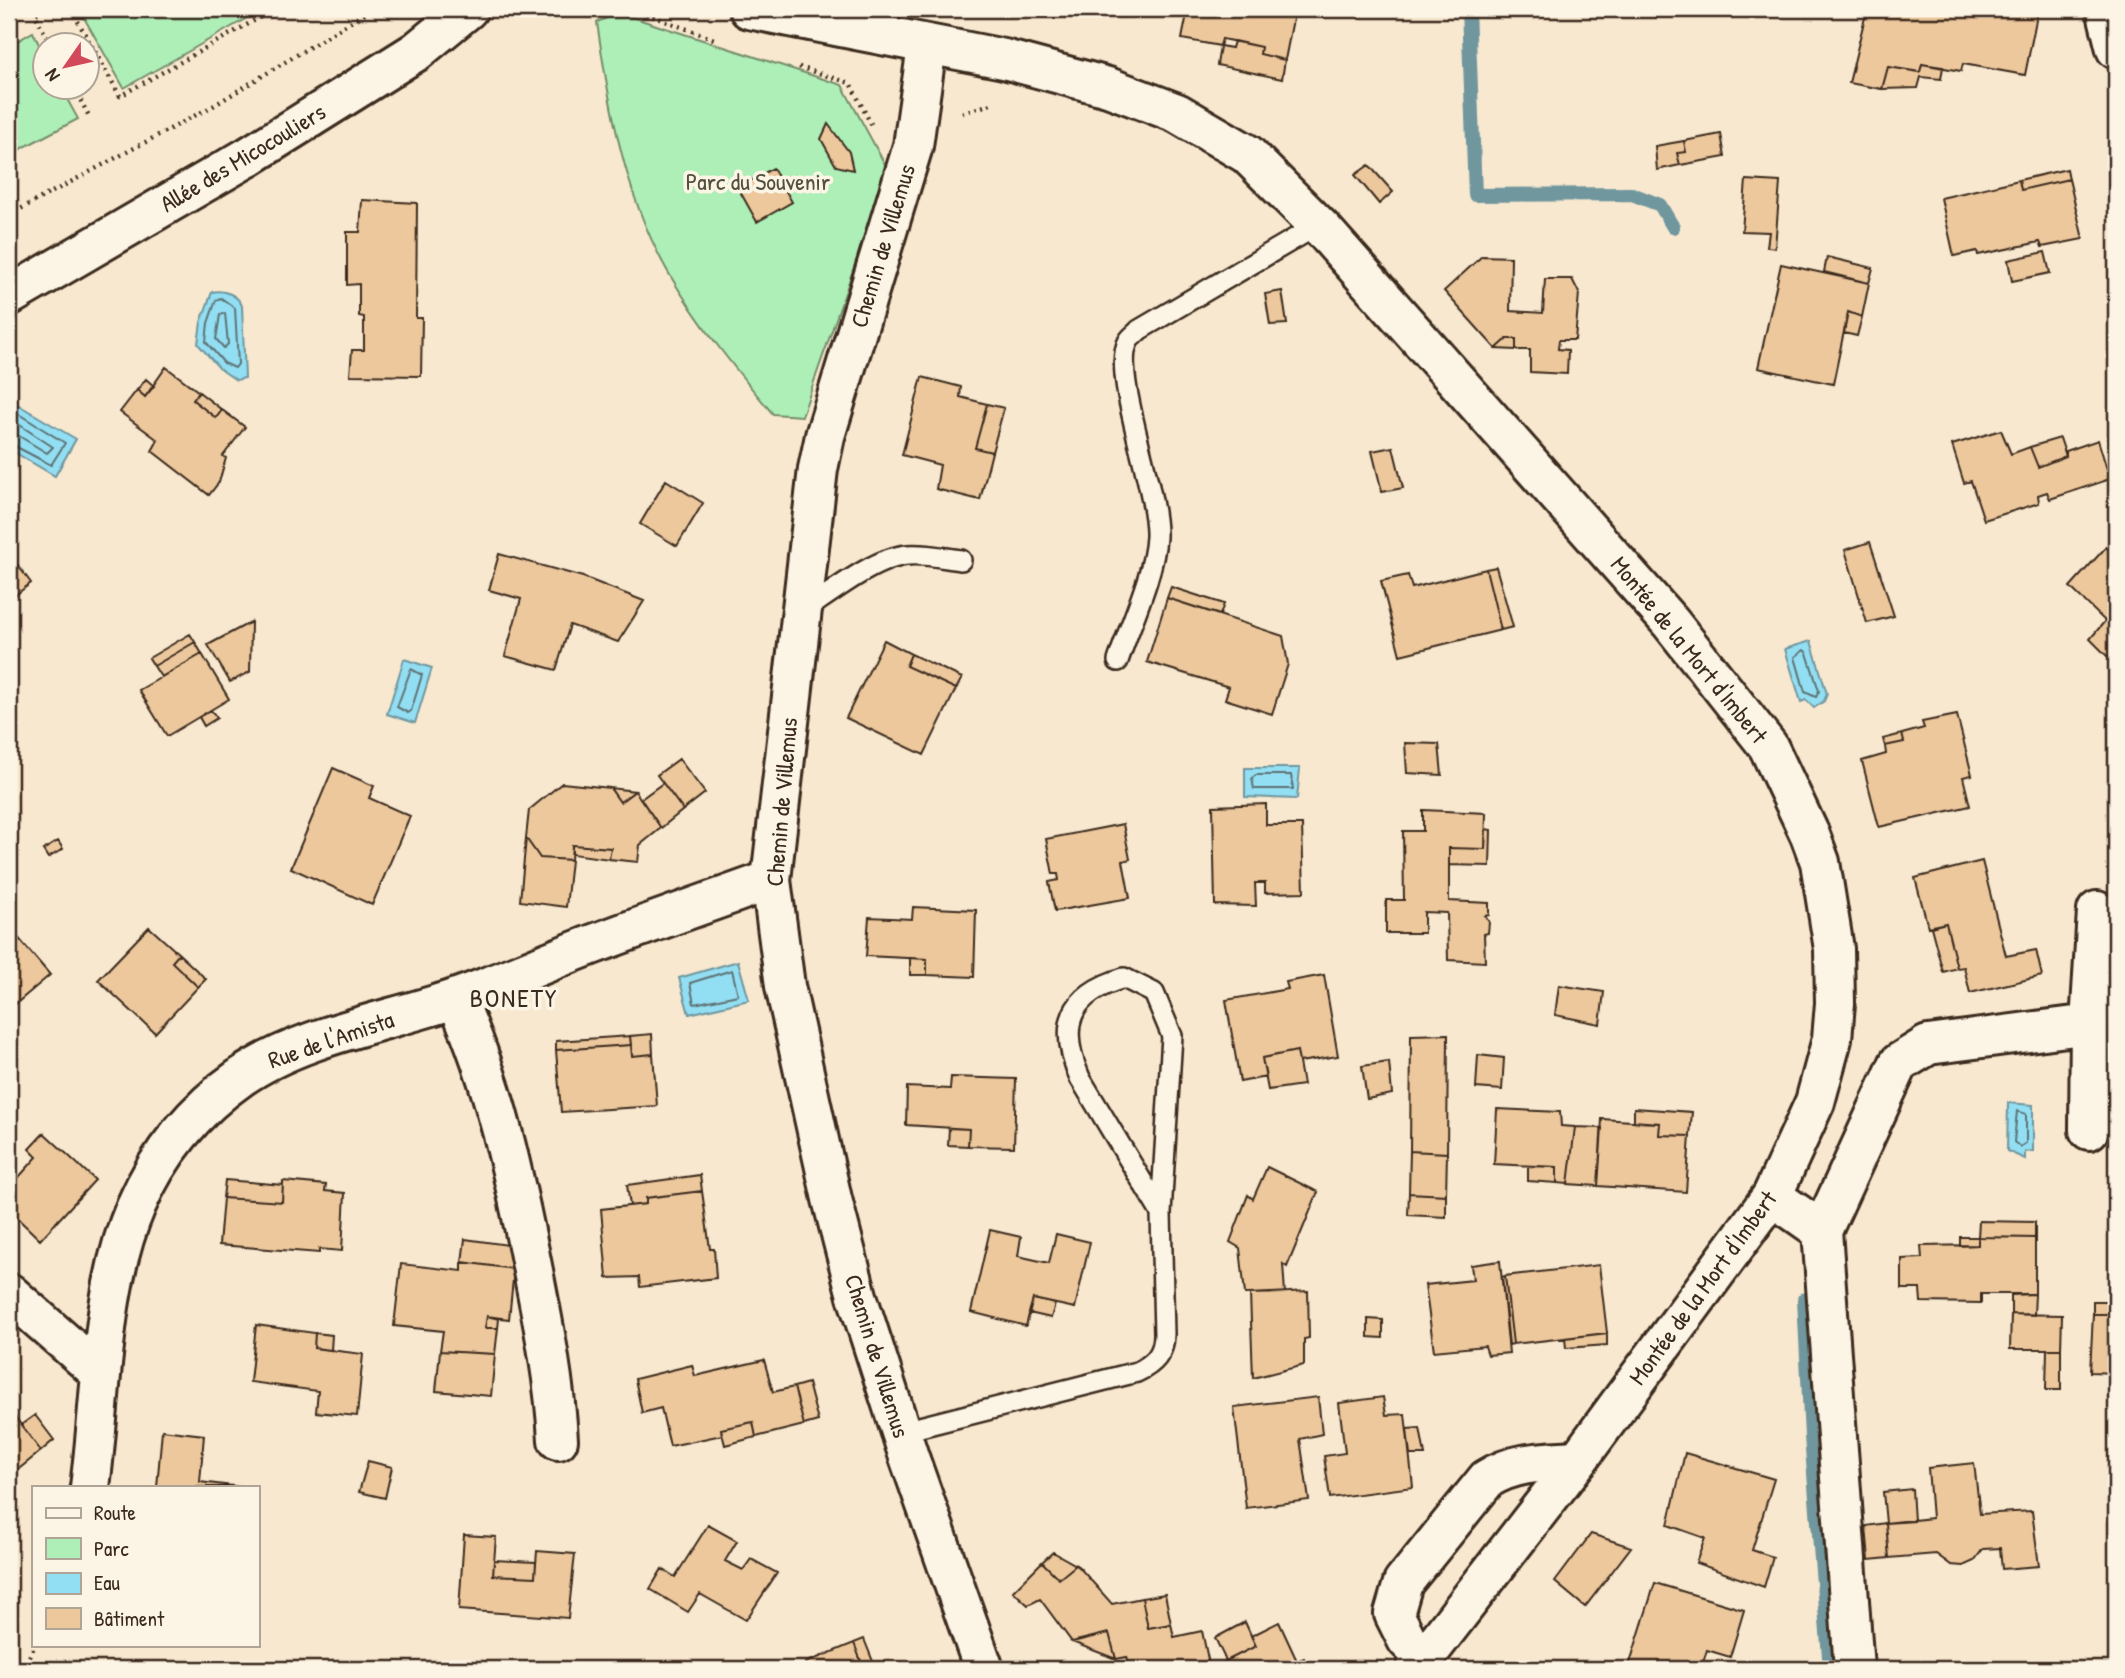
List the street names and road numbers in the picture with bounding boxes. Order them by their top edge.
street label: Allée des Micocouliers [154,95,331,219]
street label: Chemin de Villemus [842,160,922,331]
street label: Montée de la Mort d'Imbert [1604,549,1776,750]
street label: Chemin de Villemus [758,716,804,888]
street label: Rue de l'Amista [264,1003,398,1075]
street label: Montée de la Mort d'Imbert [1621,1183,1784,1391]
street label: Chemin de Villemus [838,1270,918,1441]

